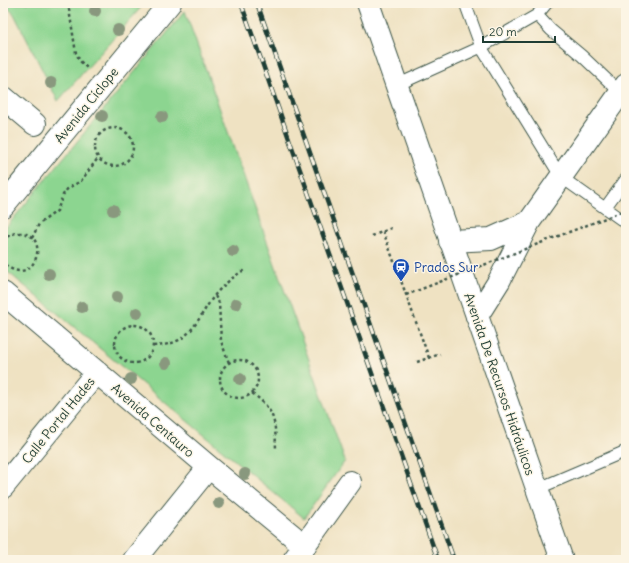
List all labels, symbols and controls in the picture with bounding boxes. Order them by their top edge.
scale bar [483,18,555,44]
text: 20 m [489,24,517,39]
street label: Avenida Cíclope [51,64,122,147]
station icon: Prados Sur [391,257,411,282]
place label: Prados Sur [414,259,479,276]
street label: Avenida De Recursos Hidráulicos [460,291,539,478]
street label: Calle Portal Hades [18,373,99,467]
street label: Avenida Centauro [108,380,198,461]

